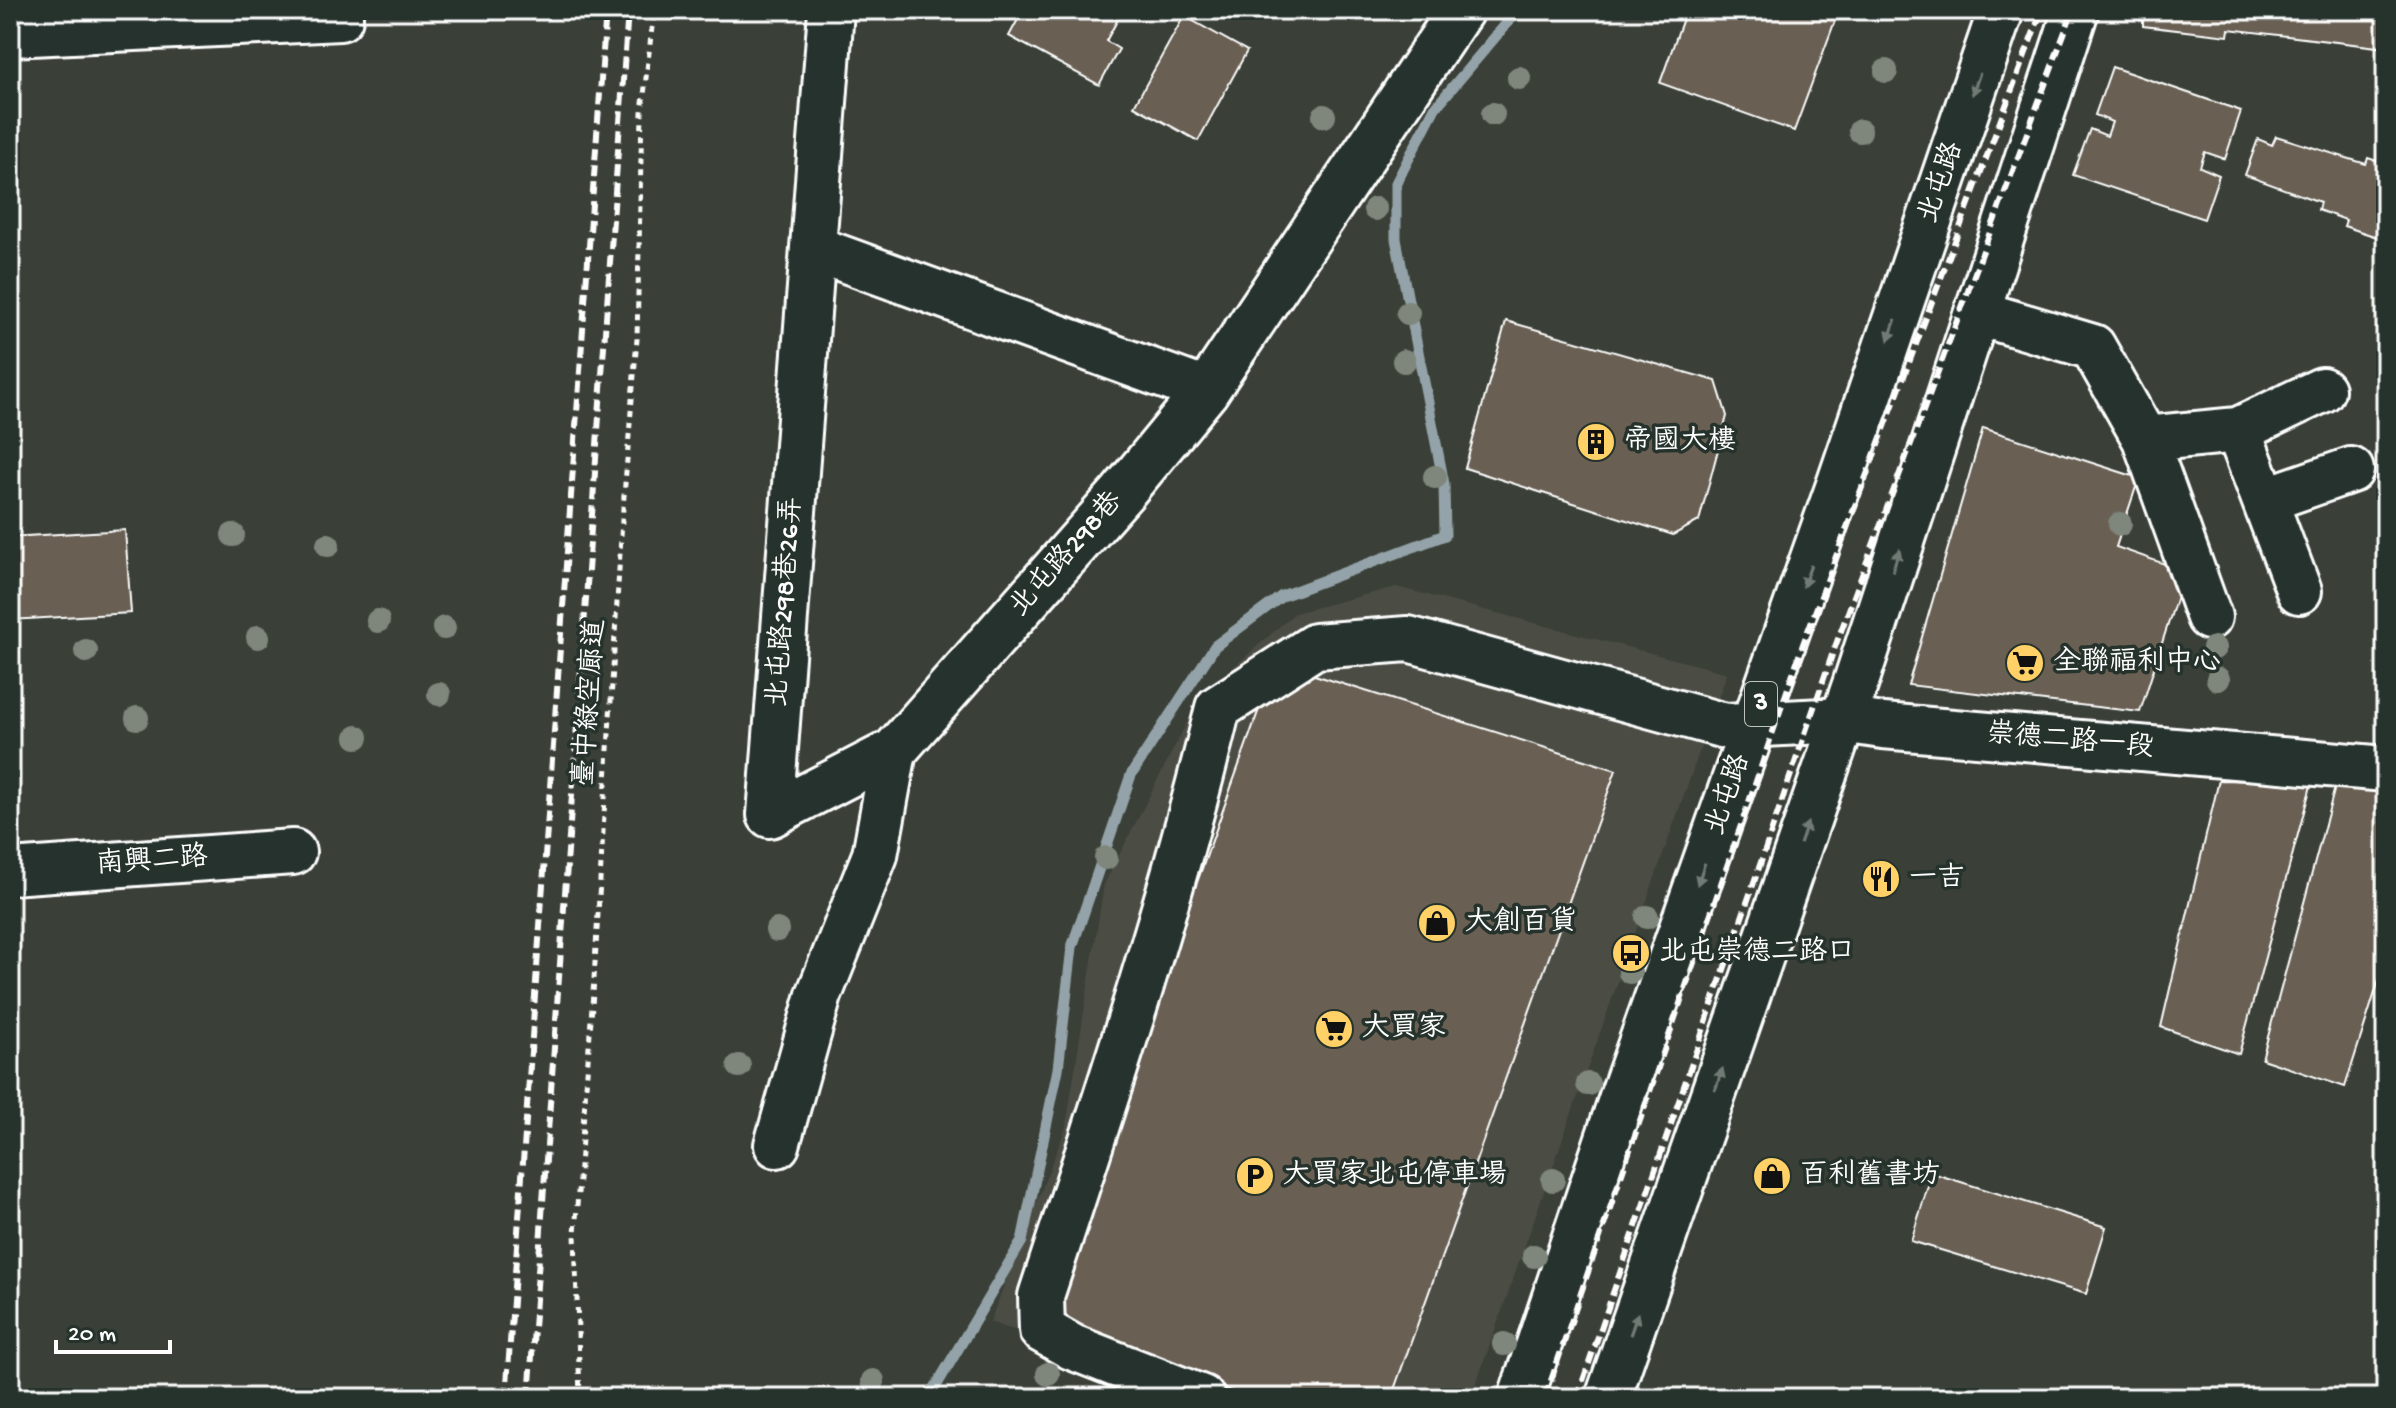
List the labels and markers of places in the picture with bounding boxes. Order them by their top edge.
building icon: 帝國大樓 [1575,421,1617,463]
place label: 帝國大樓 [1624,425,1736,459]
supermarket icon: 全聯福利中心 [2004,642,2046,684]
place label: 全聯福利中心 [2053,645,2221,680]
restaurant icon: 一吉 [1860,858,1902,900]
place label: 一吉 [1909,862,1965,896]
shop icon: 大創百貨 [1416,902,1458,944]
place label: 大創百貨 [1465,906,1577,940]
bus stop icon: 北屯崇德二路口 [1610,932,1652,974]
place label: 北屯崇德二路口 [1659,935,1855,970]
supermarket icon: 大買家 [1313,1008,1355,1050]
place label: 大買家 [1362,1012,1446,1046]
parking icon: 大買家北屯停車場 [1234,1155,1276,1197]
shop icon: 百利舊書坊 [1751,1155,1793,1197]
place label: 大買家北屯停車場 [1283,1158,1507,1193]
place label: 百利舊書坊 [1800,1158,1940,1193]

